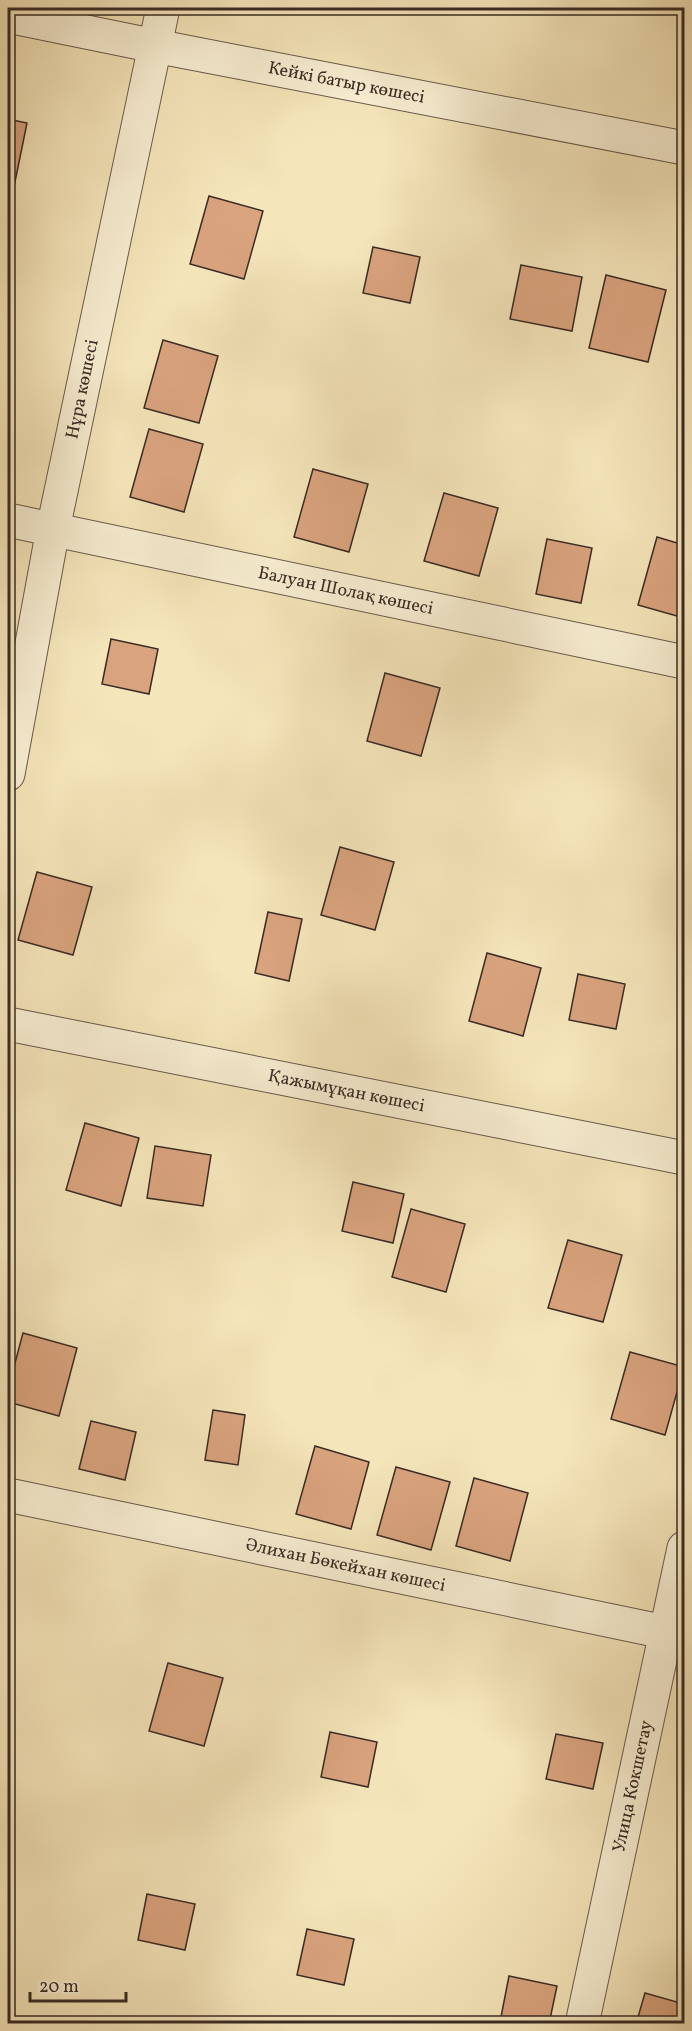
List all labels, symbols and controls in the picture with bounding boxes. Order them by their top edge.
street label: Кейкі батыр көшесі [266,56,427,110]
street label: Нұра көшесі [60,337,105,441]
street label: Балуан Шолақ көшесі [256,560,436,622]
street label: Қажымұқан көшесі [266,1063,427,1119]
street label: Әлихан Бөкейхан көшесі [244,1532,448,1598]
street label: Улица Кокшетау [607,1718,659,1855]
scale bar [30,1965,126,2003]
text: 20 m [39,1975,79,2000]

